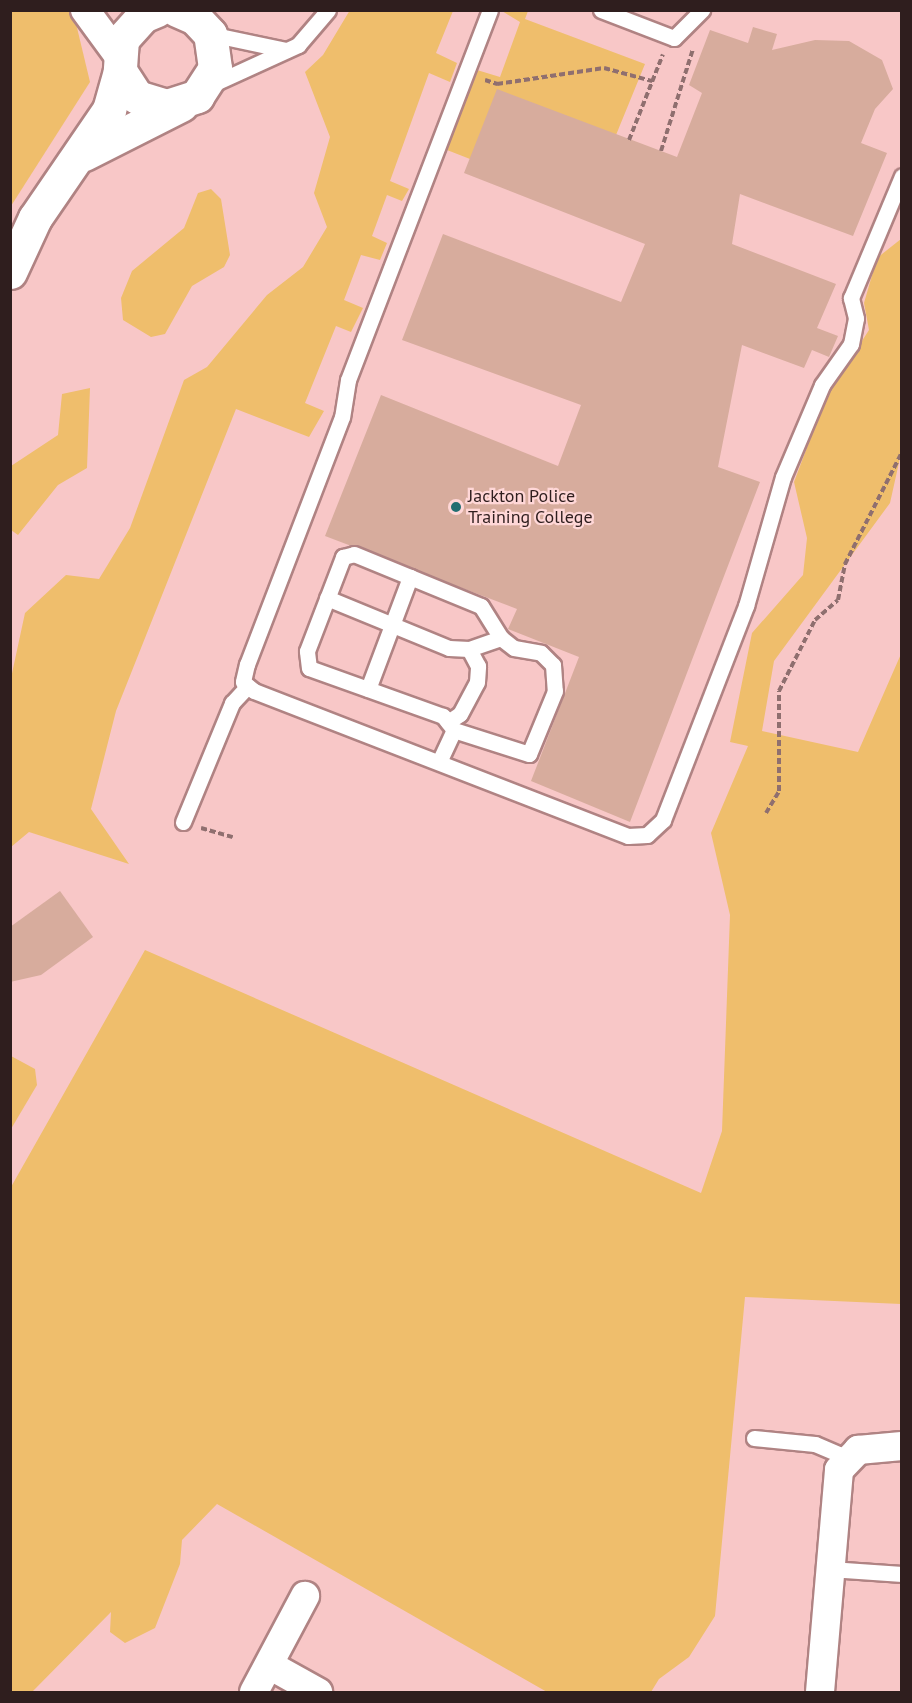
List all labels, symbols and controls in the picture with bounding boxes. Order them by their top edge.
place label: Jackton Police Training College [468,486,593,528]
marker: Jackton Police Training College [449,500,463,514]

